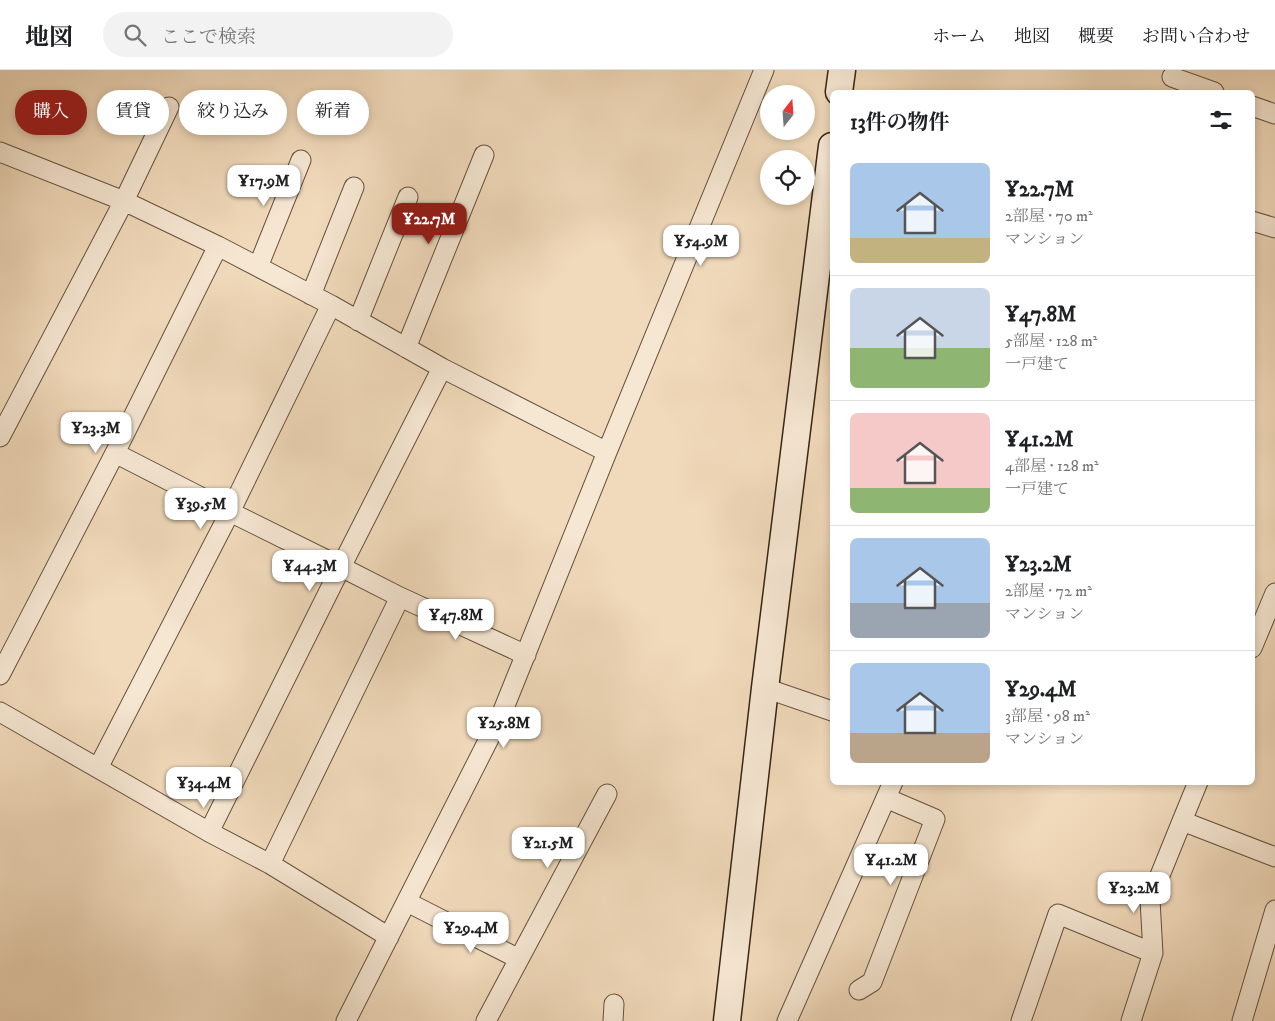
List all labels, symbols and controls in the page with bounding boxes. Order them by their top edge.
search box [103,12,453,57]
icon: search [121,21,149,49]
text: 地図 [25,23,73,53]
text: ここで検索 [161,26,256,49]
text: ホーム [932,26,986,48]
text: 地図 [1014,26,1050,48]
text: 概要 [1078,26,1114,48]
text: お問い合わせ [1142,26,1250,48]
north arrow [760,85,815,140]
map controls [760,85,815,205]
chip: 購入 [15,90,87,135]
chip: 賃貸 [97,90,169,135]
chip: 絞り込み [179,90,287,135]
chip: 新着 [297,90,369,135]
icon: filters [1207,106,1235,134]
text: 13件の物件 [850,110,950,136]
button: locate [760,150,815,205]
pin: ¥17.9M [223,164,305,207]
text: ¥17.9M [238,171,290,191]
text: ¥22.7M [1005,177,1074,203]
icon: home [890,183,950,243]
pin: ¥22.7M [388,202,470,245]
text: 2部屋 · 70 m² [1005,206,1093,226]
text: ¥22.7M [403,209,455,229]
pin: ¥54.9M [660,224,742,267]
text: マンション [1005,229,1084,249]
text: ¥54.9M [674,231,728,251]
text: ¥47.8M [1005,302,1076,328]
icon: home [890,308,950,368]
text: 5部屋 · 128 m² [1005,331,1098,351]
text: 一戸建て [1005,354,1069,374]
pin: ¥23.3M [55,412,137,454]
text: ¥23.3M [72,418,120,438]
text: ¥41.2M [1005,427,1073,453]
icon: home [890,433,950,493]
text: 4部屋 · 128 m² [1005,456,1099,476]
text: 一戸建て [1005,479,1069,499]
pin: ¥39.5M [160,488,242,530]
text: ¥39.5M [176,494,226,514]
pin: ¥44.3M [269,550,351,592]
text: ¥23.2M [1005,552,1072,578]
text: ¥44.3M [283,556,337,576]
icon: home [890,558,950,618]
text: 2部屋 · 72 m² [1005,581,1092,601]
pin: ¥47.8M [415,598,497,641]
text: マンション [1005,604,1084,624]
text: ¥47.8M [429,605,483,625]
text: ¥29.4M [1005,677,1076,703]
icon: home [890,683,950,743]
pin: ¥25.8M [463,706,545,749]
text: 3部屋 · 98 m² [1005,706,1090,726]
text: ¥25.8M [478,713,530,733]
text: マンション [1005,729,1084,749]
pin: ¥34.4M [163,766,245,809]
text: ¥34.4M [177,773,231,793]
pin: ¥21.5M [507,826,589,869]
text: ¥21.5M [523,833,573,853]
pin: ¥41.2M [850,844,932,886]
text: ¥41.2M [865,850,917,870]
pin: ¥23.2M [1093,872,1175,914]
text: ¥23.2M [1109,878,1159,898]
pin: ¥29.4M [430,912,512,954]
text: ¥29.4M [444,918,498,938]

